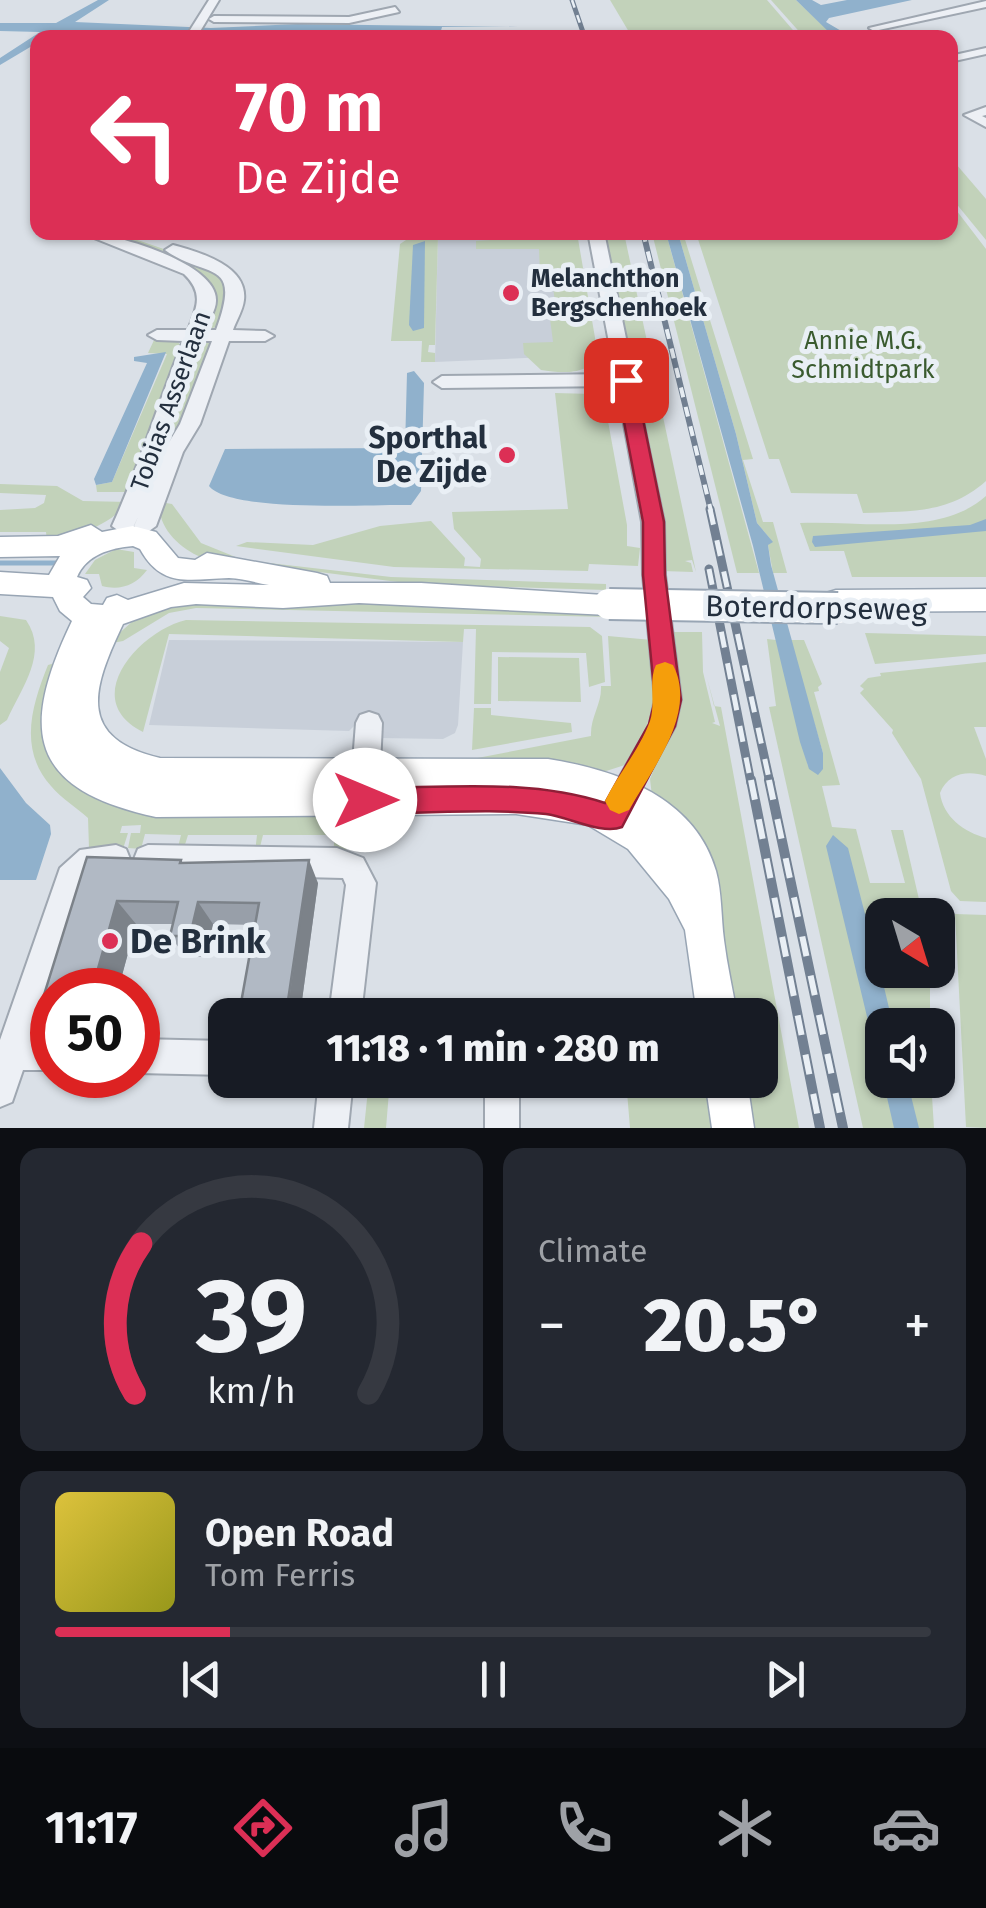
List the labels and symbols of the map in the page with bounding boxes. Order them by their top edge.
place label: Melanchthon Bergschenhoek [531,264,708,323]
marker: Melanchthon Bergschenhoek [500,282,522,304]
street label: Tobias Asserlaan [125,307,217,495]
park label: Annie M.G. Schmidtpark [791,326,935,385]
pin [584,338,669,423]
place label: Sporthal De Zijde [368,420,487,490]
marker: Sporthal De Zijde [496,444,518,466]
street label: Boterdorpseweg [705,588,928,628]
position arrow [313,748,417,852]
north arrow [865,898,955,988]
place label: De Brink [130,920,266,962]
marker: De Brink [99,930,121,952]
speed limit sign: 50 [30,968,160,1098]

